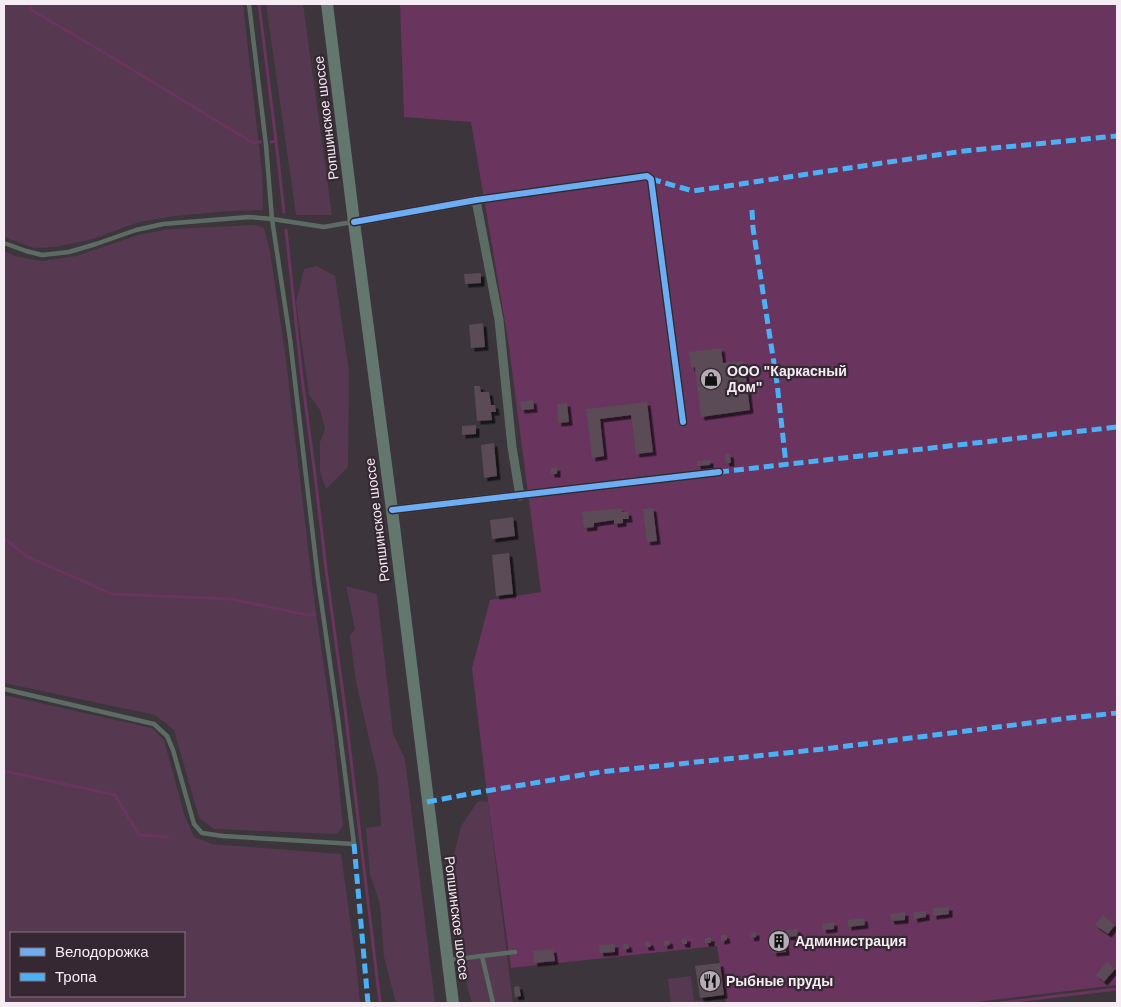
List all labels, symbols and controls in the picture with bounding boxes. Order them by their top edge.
street label: Ропшинское шоссе [310,55,342,181]
place label: ООО "Каркасный Дом" [727,363,847,395]
shop icon: ООО "Каркасный Дом" [699,367,723,391]
street label: Ропшинское шоссе [361,457,393,583]
street label: Ропшинское шоссе [441,855,473,981]
building icon: Администрация [767,929,791,953]
legend [10,932,185,997]
place label: Администрация [795,933,906,949]
text: Велодорожка [55,943,149,960]
text: Тропа [55,968,97,985]
restaurant icon: Рыбные пруды [698,969,722,993]
place label: Рыбные пруды [726,973,833,989]

